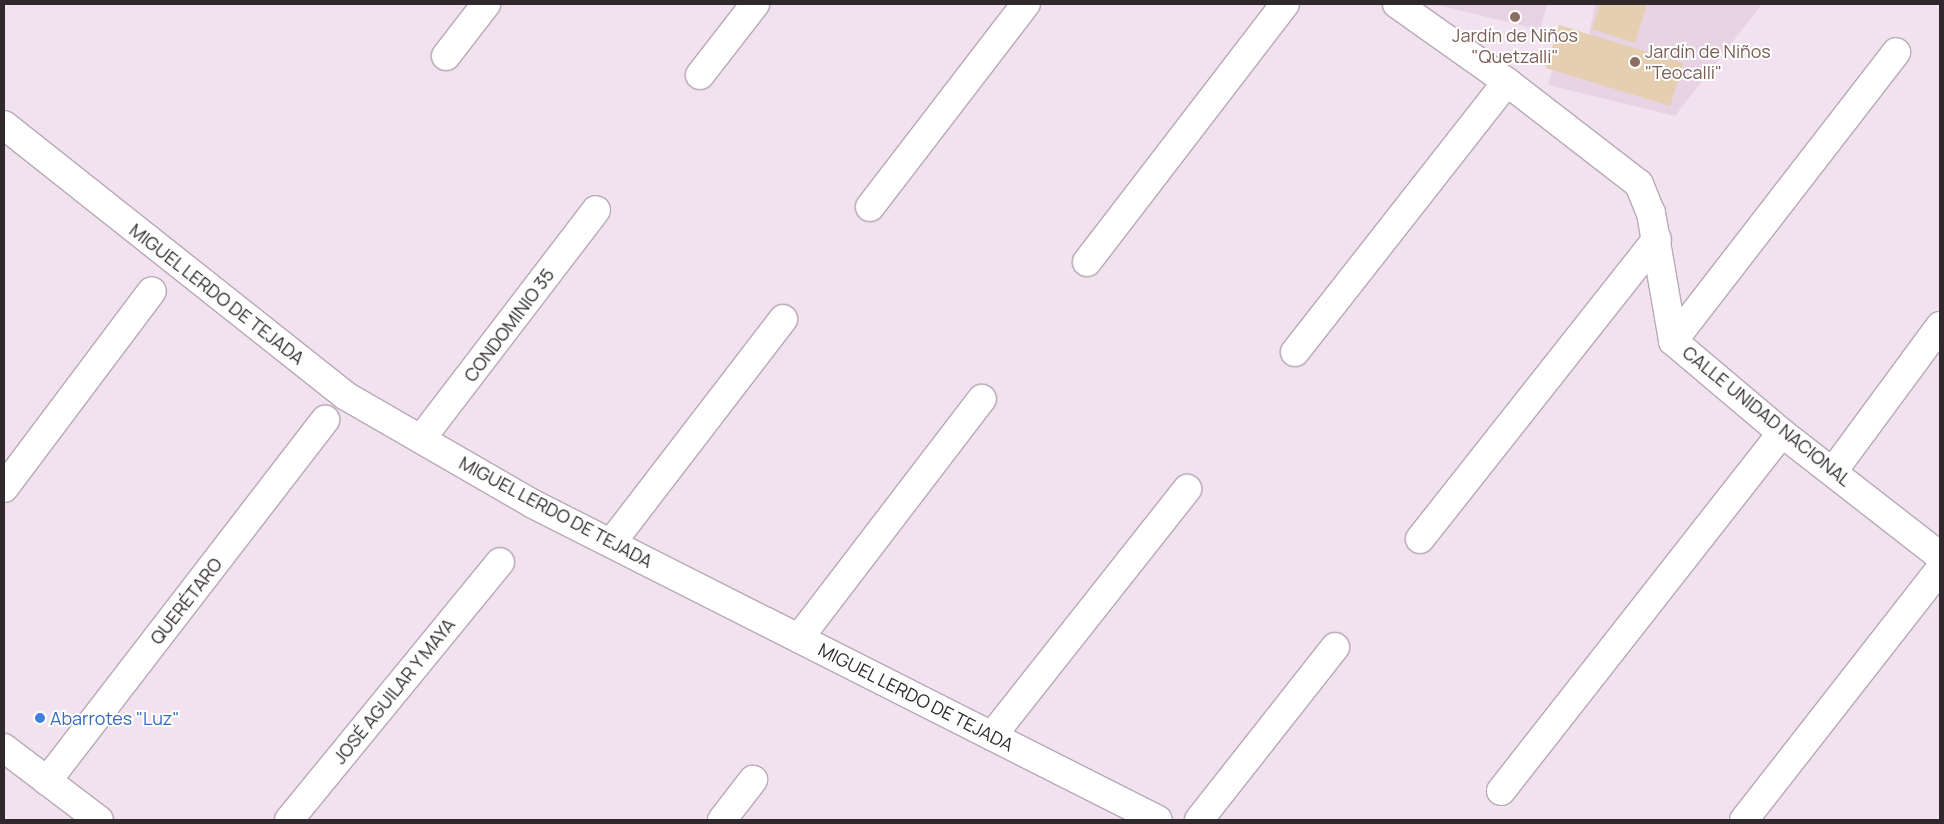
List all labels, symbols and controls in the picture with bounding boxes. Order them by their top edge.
marker: Jardín de Niños "Quetzalli" [1509,11,1521,23]
place label: Jardín de Niños "Quetzalli" [1452,25,1578,68]
place label: Jardín de Niños "Teocalli" [1645,41,1771,84]
marker: Jardín de Niños "Teocalli" [1629,56,1641,68]
street label: MIGUEL LERDO DE TEJADA [125,219,309,369]
street label: CONDOMINIO 35 [459,264,559,386]
street label: CALLE UNIDAD NACIONAL [1678,341,1856,491]
street label: MIGUEL LERDO DE TEJADA [455,452,657,572]
street label: QUERÉTARO [146,554,226,648]
street label: JOSÉ AGUILAR Y MAYA [328,614,460,768]
street label: MIGUEL LERDO DE TEJADA [815,638,1017,756]
place label: Abarrotes "Luz" [50,707,179,729]
marker: Abarrotes "Luz" [34,712,46,724]

